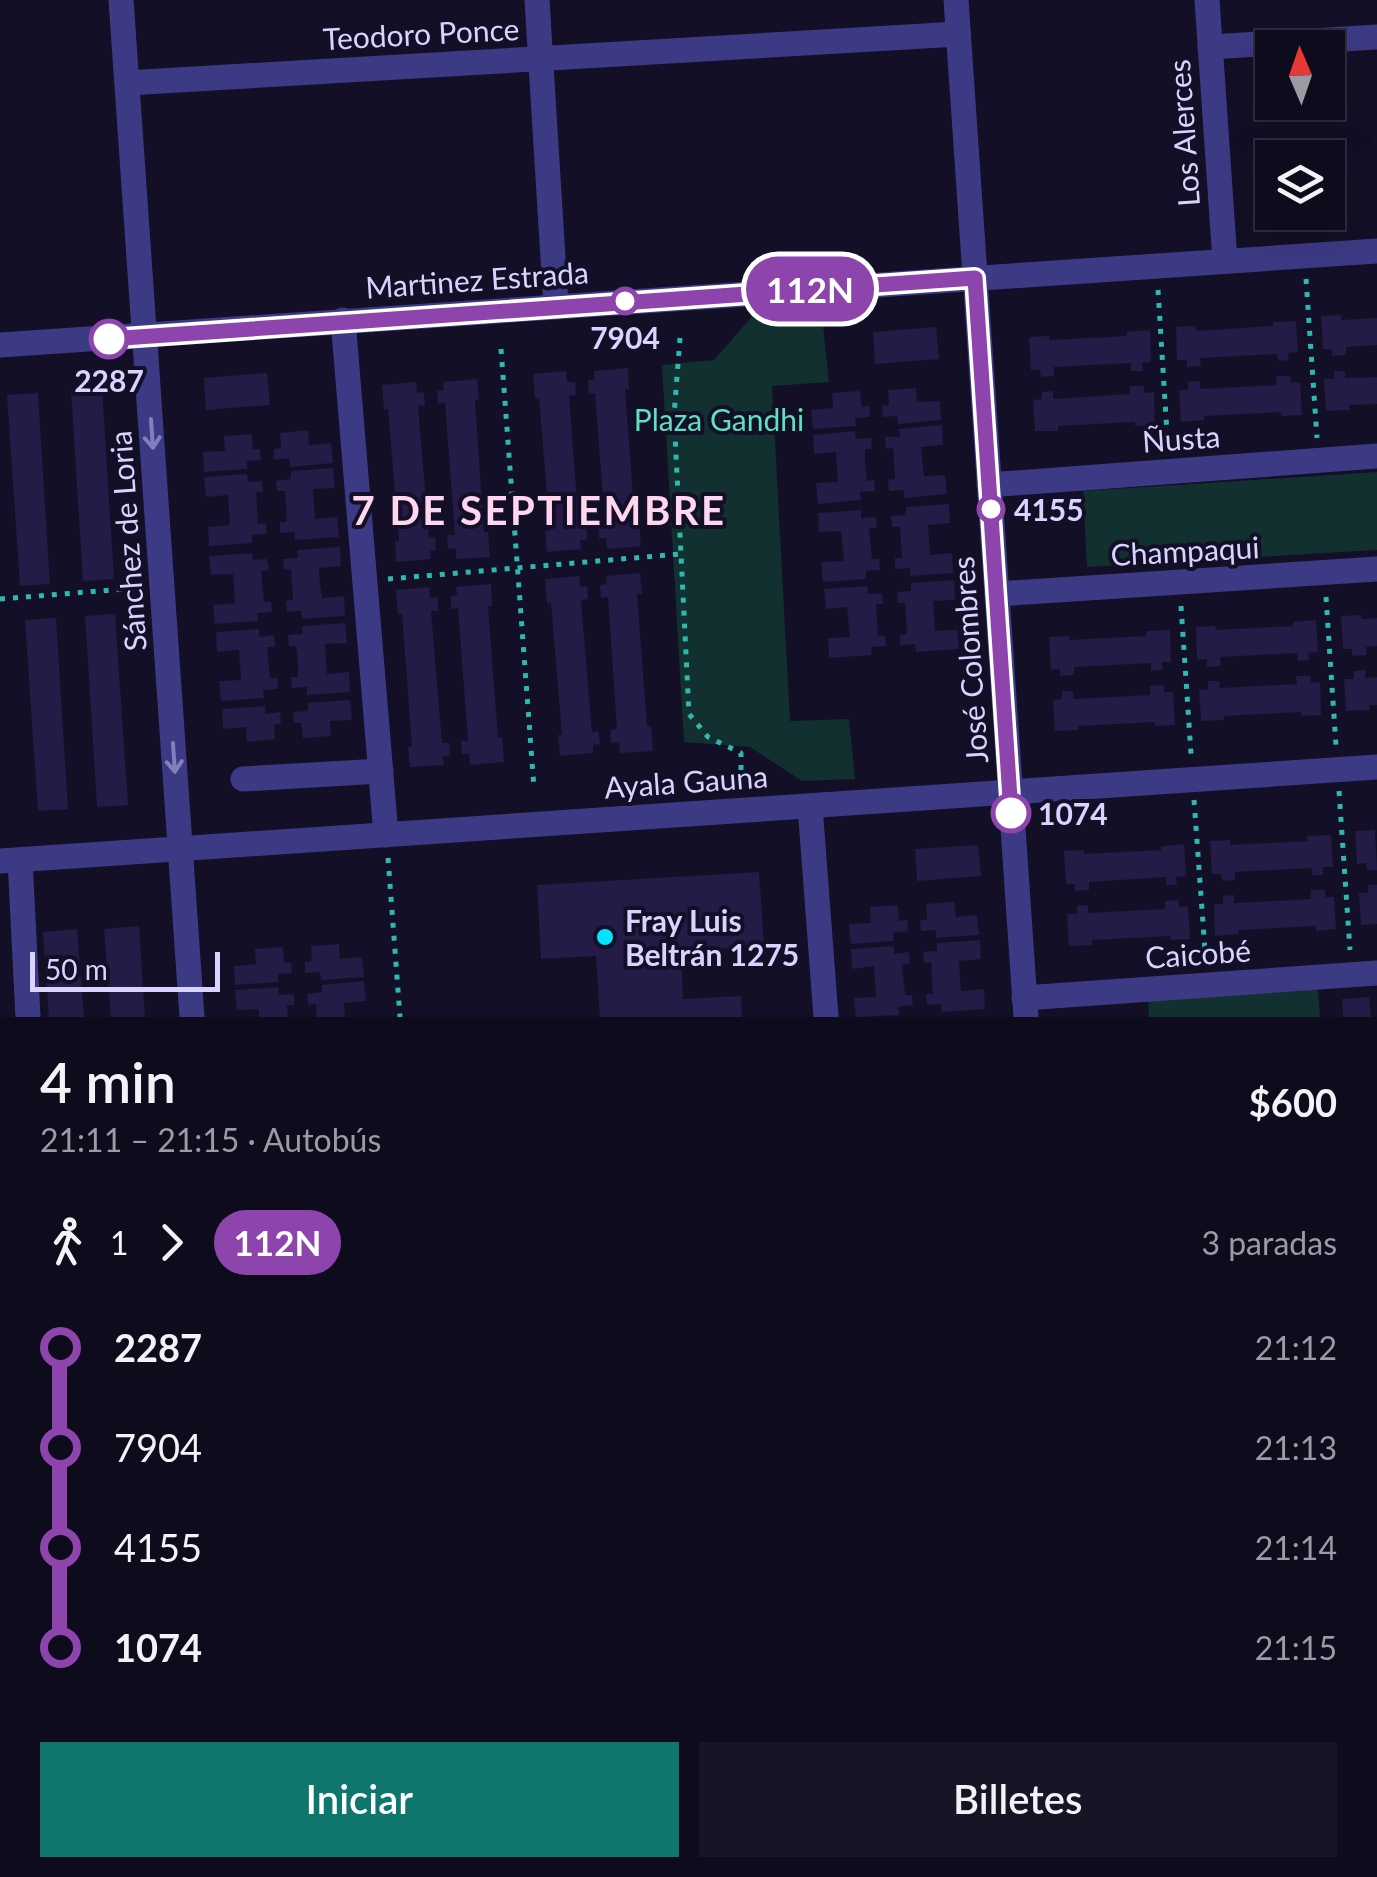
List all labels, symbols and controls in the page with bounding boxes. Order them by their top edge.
street label: Teodoro Ponce [322,10,520,56]
north arrow [1255,30,1345,120]
map controls [1255,30,1345,230]
street label: Los Alerces [1160,58,1206,208]
button: layers [1255,140,1345,230]
street label: Martinez Estrada [364,253,590,305]
line badge: 112N [740,256,880,322]
text: 112N [766,268,854,310]
marker: 7904 [612,288,638,314]
place label: 7904 [590,319,660,355]
marker: 2287 [90,320,128,358]
place label: 2287 [74,362,144,398]
park label: Plaza Gandhi [634,401,804,437]
one-way arrow [143,417,162,449]
street label: Ñusta [1141,417,1221,459]
street label: Sánchez de Loria [101,430,153,652]
district label: 7 DE SEPTIEMBRE [352,486,726,534]
place label: 4155 [1014,491,1084,527]
marker: 4155 [978,496,1004,522]
street label: Champaqui [1110,528,1260,572]
street label: José Colombres [944,555,994,765]
one-way arrow [165,742,184,774]
street label: Ayala Gauna [603,757,769,805]
marker: 1074 [992,794,1030,832]
place label: 1074 [1038,795,1108,831]
place label: Fray Luis Beltrán 1275 [625,902,799,972]
marker: Fray Luis Beltrán 1275 [594,926,616,948]
street label: Caicobé [1144,931,1252,975]
scale bar [30,947,220,991]
text: 50 m [45,952,108,986]
text: 4 min [40,1049,176,1115]
text: $600 [1249,1079,1337,1125]
text: 21:11 – 21:15 · Autobús [40,1120,381,1159]
icon: walk [40,1215,95,1270]
icon: forward [144,1215,199,1270]
text: 112N [234,1221,321,1263]
text: 1 [110,1223,129,1262]
text: 3 paradas [1201,1223,1337,1262]
text: 2287 [114,1324,202,1370]
text: 21:12 [1255,1328,1337,1367]
text: 7904 [114,1424,202,1470]
text: 21:13 [1255,1428,1337,1467]
text: 4155 [114,1524,202,1570]
text: 21:14 [1255,1528,1337,1567]
text: 1074 [114,1624,202,1670]
text: 21:15 [1255,1628,1337,1667]
button: Iniciar [40,1742,679,1857]
button: Billetes [699,1742,1337,1857]

